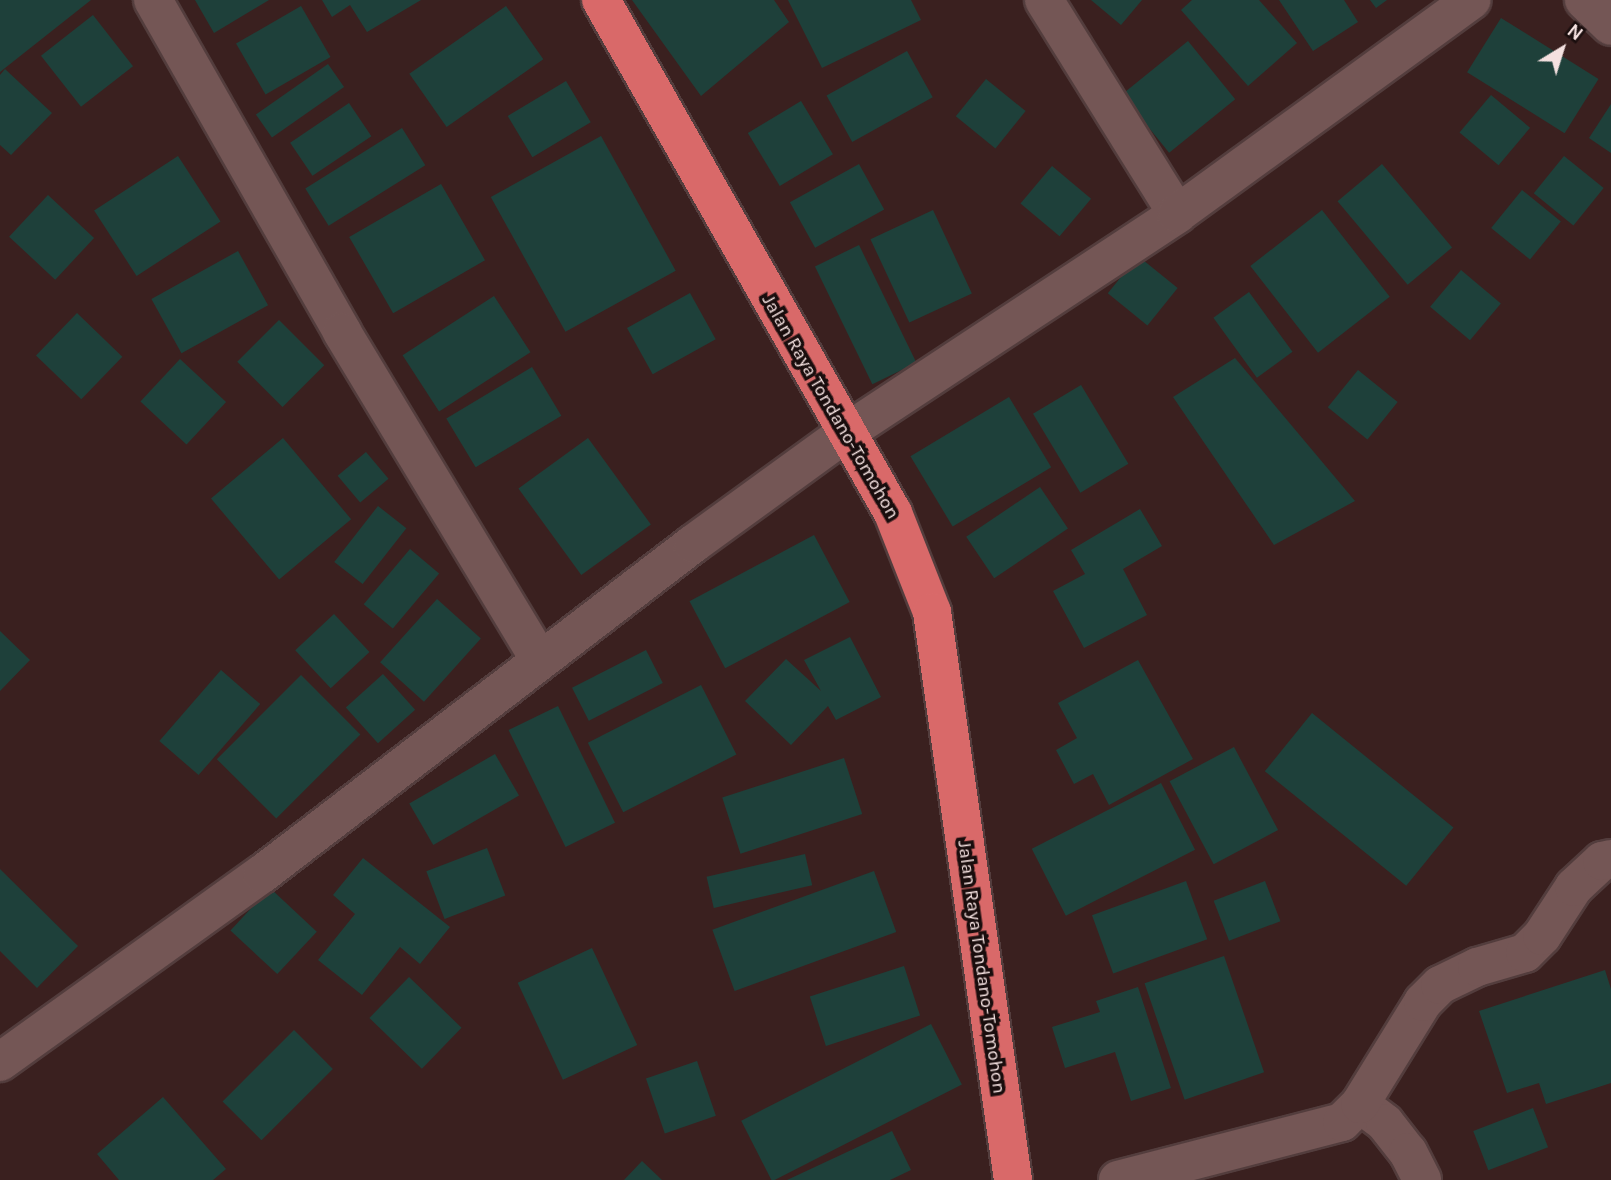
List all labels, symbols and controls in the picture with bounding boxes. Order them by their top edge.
north arrow [1527,14,1597,84]
text: N [1563,20,1587,45]
street label: Jalan Raya Tondano-Tomohon [756,291,904,523]
street label: Jalan Raya Tondano-Tomohon [952,839,1010,1095]

